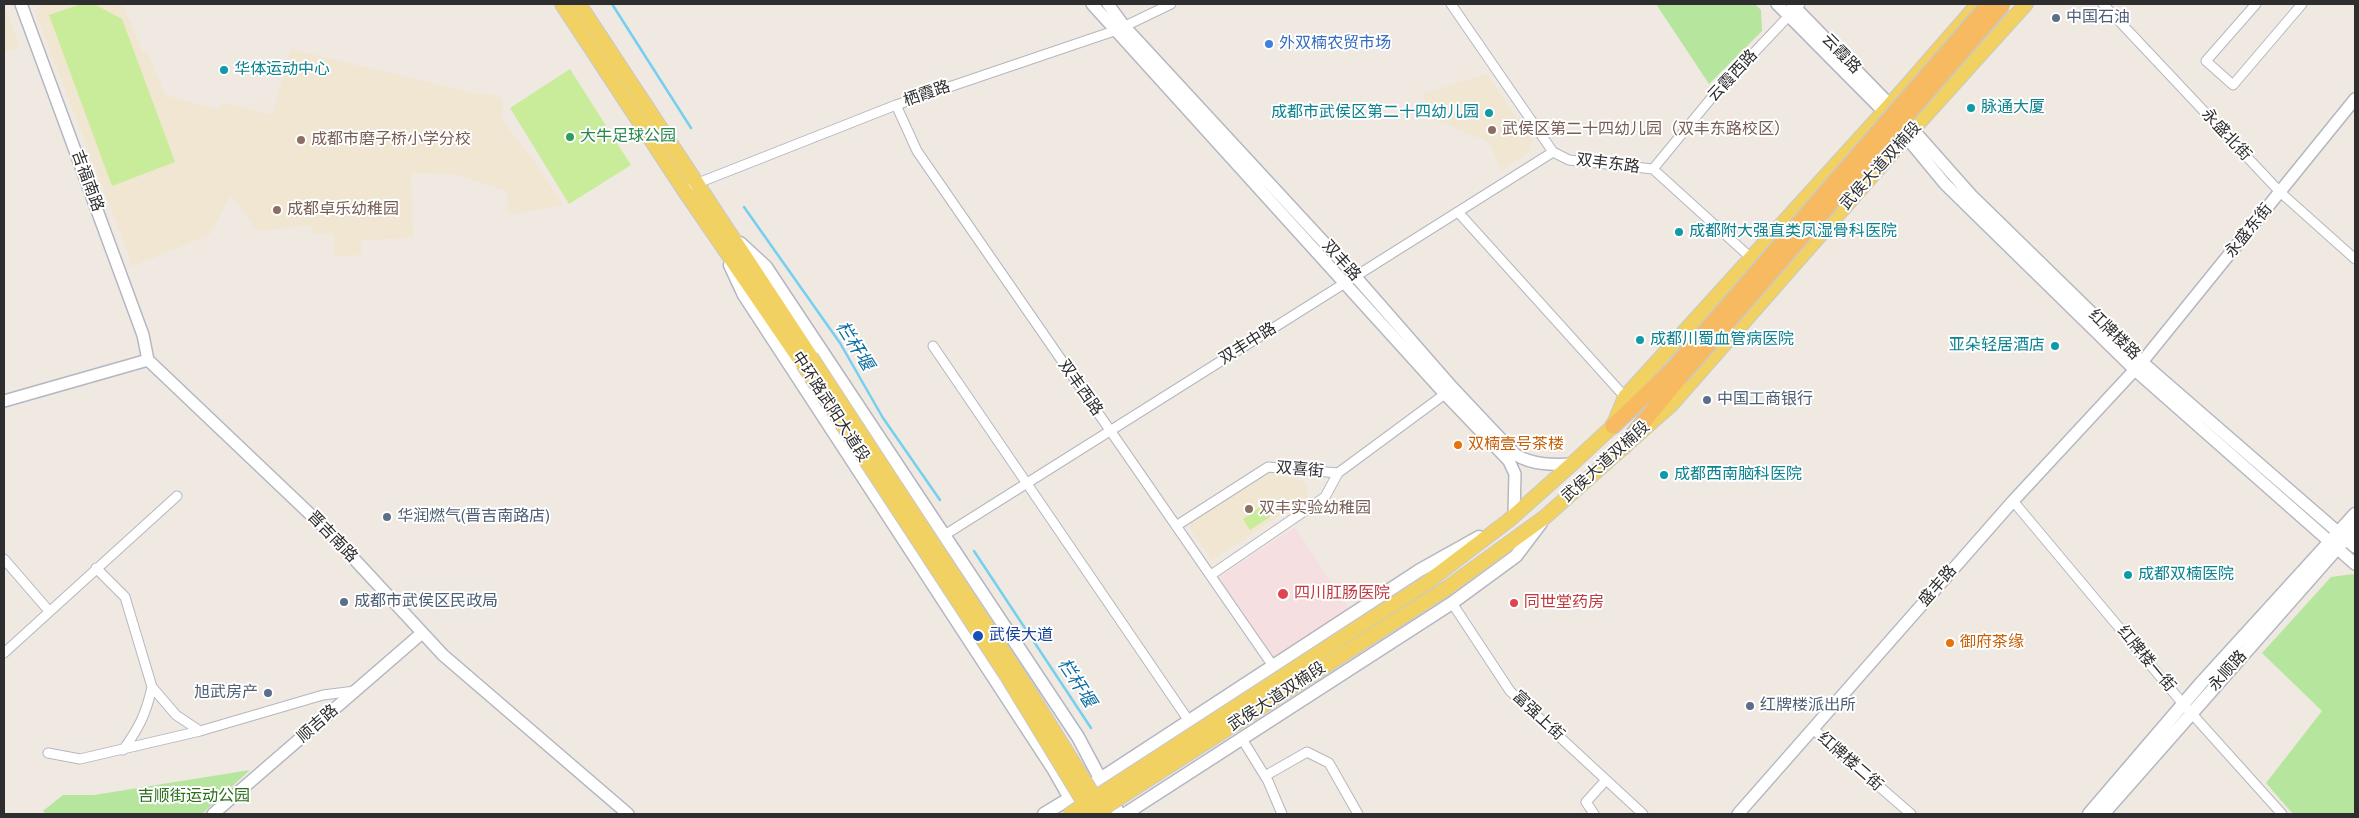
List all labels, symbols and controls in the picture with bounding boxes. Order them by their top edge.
place label: 中国石油 [2066,8,2130,28]
marker: 中国石油 [2050,12,2062,24]
street label: 云霞路 [1817,30,1865,78]
place label: 外双楠农贸市场 [1279,34,1391,54]
marker: 外双楠农贸市场 [1263,38,1275,50]
street label: 云霞西路 [1704,46,1762,106]
place label: 华体运动中心 [234,60,330,80]
marker: 华体运动中心 [218,64,230,76]
street label: 栖霞路 [901,77,953,111]
place label: 脉通大厦 [1981,98,2045,118]
marker: 脉通大厦 [1965,102,1977,114]
place label: 成都市武侯区第二十四幼儿园 [1271,103,1479,123]
street label: 永盛北街 [2197,105,2255,165]
marker: 成都市武侯区第二十四幼儿园 [1483,107,1495,119]
street label: 武侯大道双楠段 [1836,118,1926,214]
place label: 武侯区第二十四幼儿园（双丰东路校区） [1502,120,1790,140]
marker: 武侯区第二十四幼儿园（双丰东路校区） [1486,124,1498,136]
place label: 大牛足球公园 [580,127,676,147]
place label: 成都市磨子桥小学分校 [311,130,471,150]
marker: 大牛足球公园 [564,131,576,143]
marker: 成都市磨子桥小学分校 [295,134,307,146]
street label: 吉福南路 [67,148,107,214]
street label: 双丰东路 [1575,151,1641,177]
place label: 成都卓乐幼稚园 [287,200,399,220]
street label: 永盛东街 [2221,200,2277,262]
marker: 成都卓乐幼稚园 [271,204,283,216]
place label: 成都附大强直类凤湿骨科医院 [1689,222,1897,242]
marker: 成都附大强直类凤湿骨科医院 [1673,226,1685,238]
street label: 双丰路 [1318,237,1364,285]
street label: 红牌楼路 [2084,306,2144,364]
water label: 栏杆堰 [831,317,877,375]
street label: 双丰中路 [1216,319,1280,369]
place label: 成都川蜀血管病医院 [1650,330,1794,350]
marker: 成都川蜀血管病医院 [1634,334,1646,346]
place label: 亚朵轻居酒店 [1949,336,2045,356]
marker: 亚朵轻居酒店 [2049,340,2061,352]
street label: 中环路武阳大道段 [787,348,873,466]
street label: 双丰西路 [1054,356,1106,420]
place label: 中国工商银行 [1717,390,1813,410]
marker: 中国工商银行 [1701,394,1713,406]
street label: 武侯大道双楠段 [1558,417,1654,507]
place label: 双楠壹号茶楼 [1468,435,1564,455]
marker: 双楠壹号茶楼 [1452,439,1464,451]
street label: 双喜街 [1275,458,1325,482]
place label: 成都西南脑科医院 [1674,465,1802,485]
marker: 成都西南脑科医院 [1658,469,1670,481]
place label: 双丰实验幼稚园 [1259,499,1371,519]
marker: 双丰实验幼稚园 [1243,503,1255,515]
street label: 晋吉南路 [303,507,361,567]
place label: 华润燃气(晋吉南路店) [397,507,550,527]
marker: 华润燃气(晋吉南路店) [381,511,393,523]
street label: 盛丰路 [1915,562,1961,610]
place label: 成都双楠医院 [2138,565,2234,585]
marker: 成都双楠医院 [2122,569,2134,581]
place label: 四川肛肠医院 [1294,584,1390,604]
marker: 四川肛肠医院 [1276,587,1290,601]
place label: 成都市武侯区民政局 [354,592,498,612]
place label: 同世堂药房 [1524,593,1604,613]
marker: 成都市武侯区民政局 [338,596,350,608]
marker: 同世堂药房 [1508,597,1520,609]
street label: 红牌楼一街 [2113,622,2179,696]
place label: 武侯大道 [989,626,1053,646]
marker: 武侯大道 [971,629,985,643]
place label: 御府茶缘 [1960,633,2024,653]
marker: 御府茶缘 [1944,637,1956,649]
street label: 永顺路 [2205,647,2251,695]
water label: 栏杆堰 [1052,654,1100,712]
street label: 武侯大道双楠段 [1225,658,1329,736]
place label: 旭武房产 [194,683,258,703]
marker: 旭武房产 [262,687,274,699]
street label: 富强上街 [1508,687,1568,745]
place label: 红牌楼派出所 [1760,696,1856,716]
marker: 红牌楼派出所 [1744,700,1756,712]
street label: 顺吉路 [294,701,342,747]
street label: 红牌楼二街 [1814,729,1886,795]
park label: 吉顺街运动公园 [138,787,250,807]

